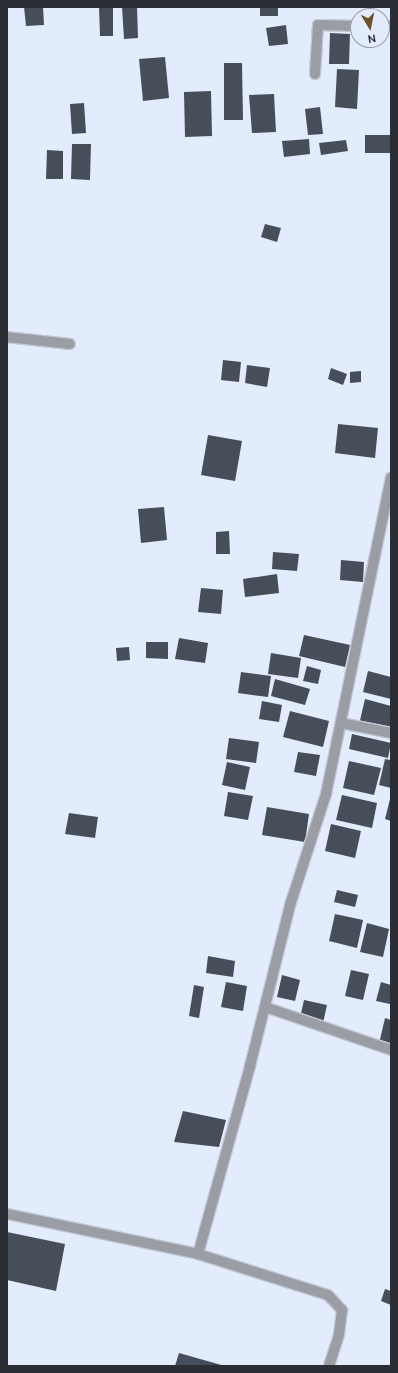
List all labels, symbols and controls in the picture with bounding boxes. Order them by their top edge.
north arrow [350,8,390,48]
text: N [367,32,377,45]

